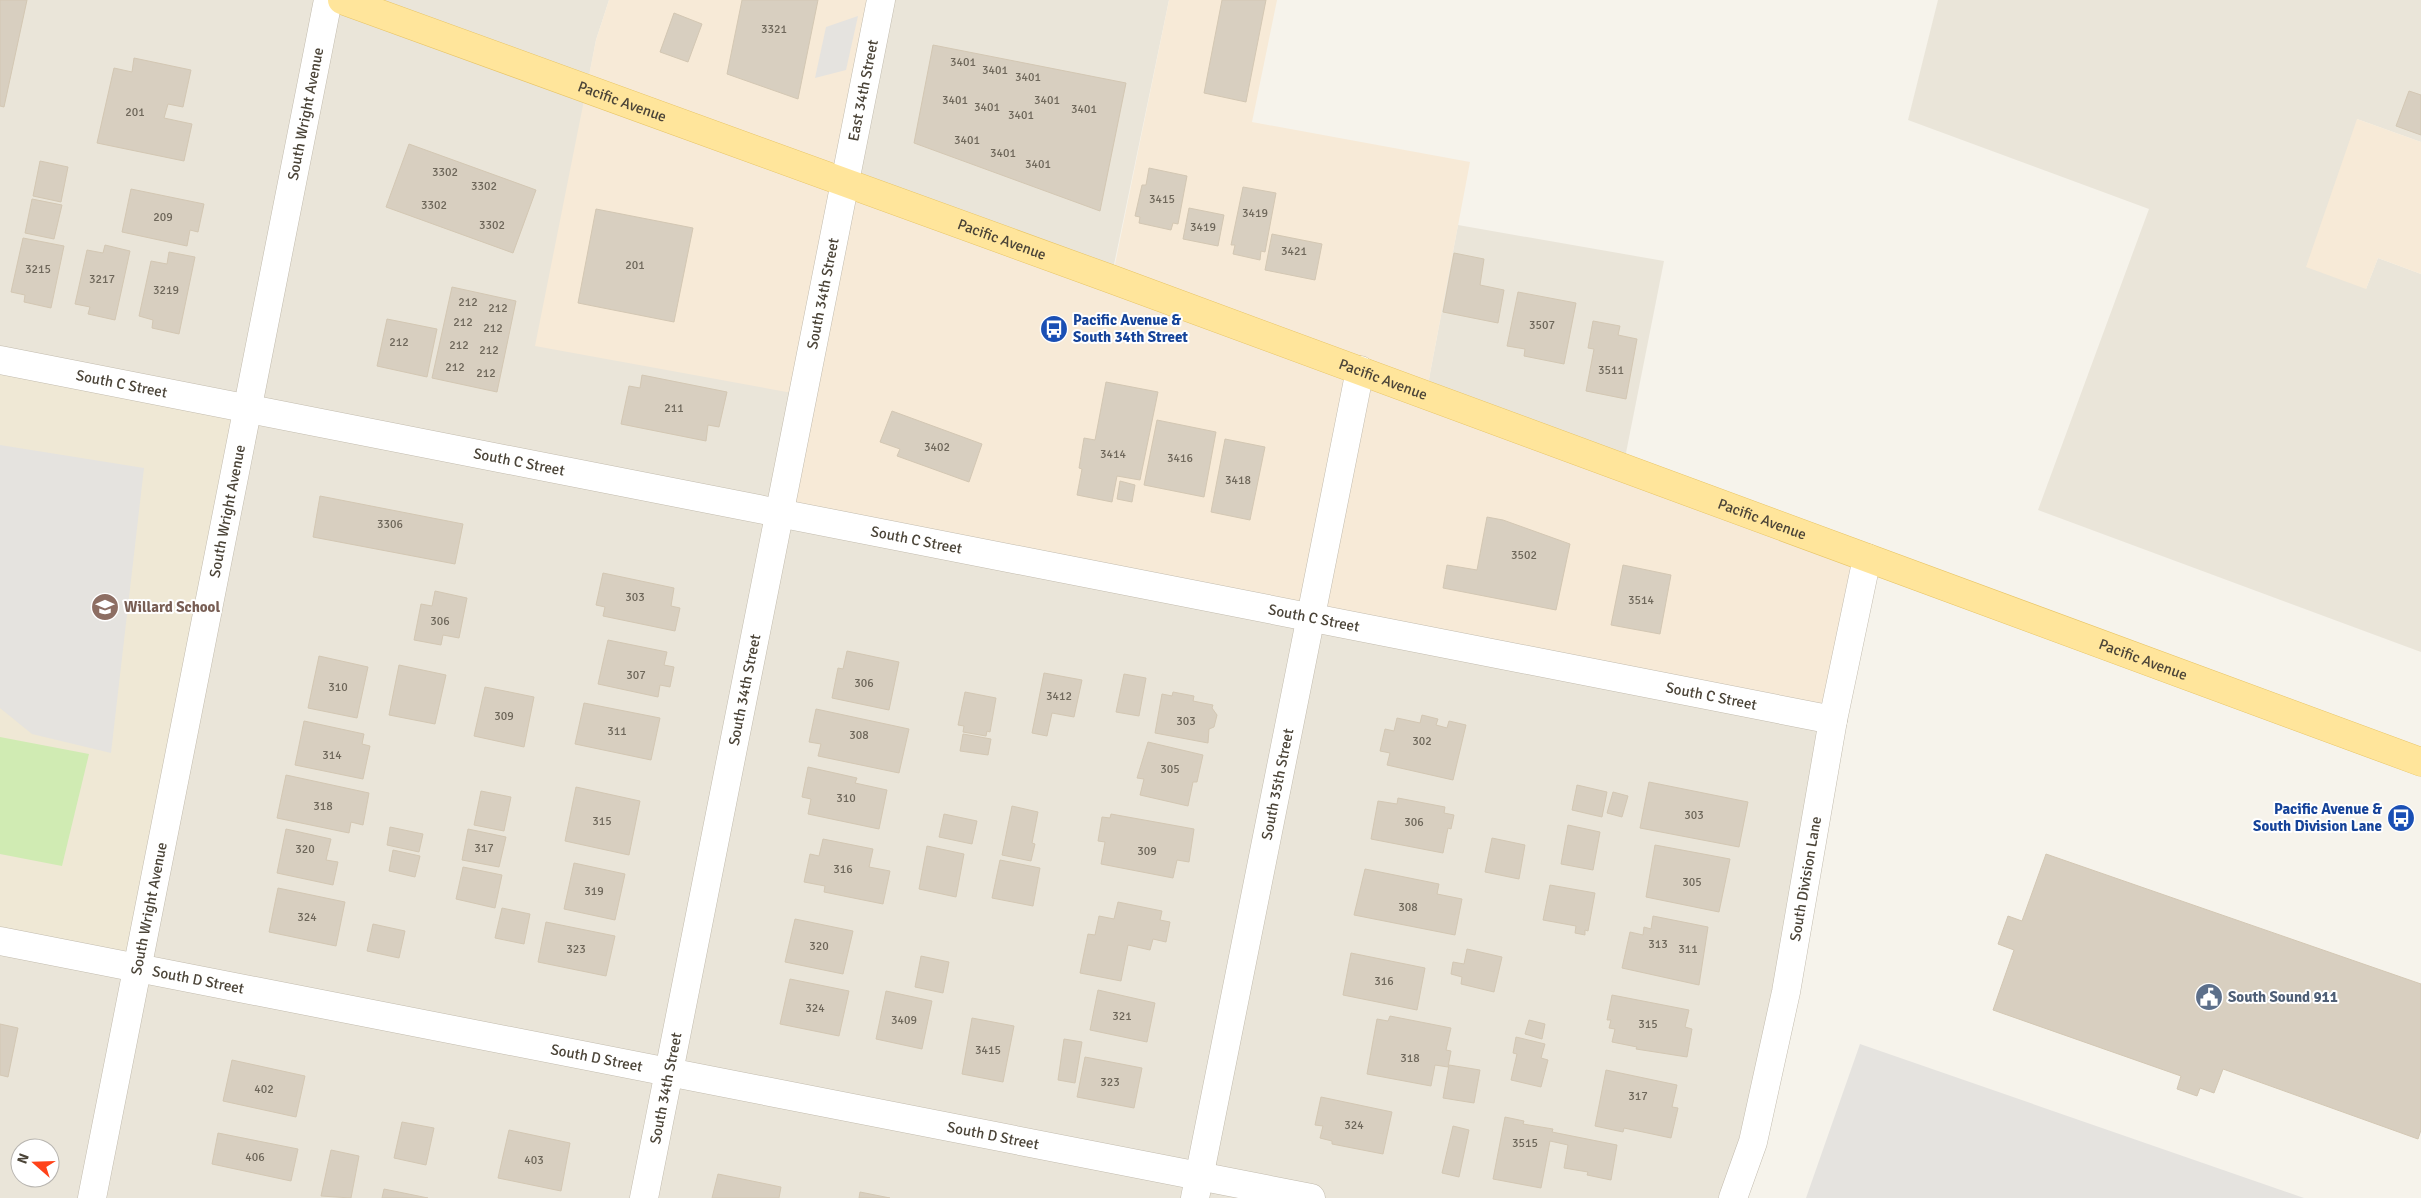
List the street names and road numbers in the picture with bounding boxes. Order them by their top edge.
street label: East 34th Street [844,38,882,143]
street label: South Wright Avenue [284,46,327,182]
street label: Pacific Avenue [575,77,669,126]
street label: Pacific Avenue [955,215,1049,264]
street label: South 34th Street [803,236,843,351]
street label: Pacific Avenue [1336,355,1430,404]
street label: South C Street [75,366,169,402]
street label: South Wright Avenue [205,443,249,579]
street label: South C Street [472,444,566,480]
street label: Pacific Avenue [1715,495,1809,544]
street label: South C Street [869,522,964,558]
street label: South C Street [1267,600,1361,636]
street label: South 34th Street [725,633,764,747]
street label: Pacific Avenue [2096,635,2190,684]
street label: South C Street [1664,678,1758,714]
street label: South 35th Street [1258,727,1297,841]
street label: South Division Lane [1786,815,1825,943]
street label: South Wright Avenue [127,841,171,977]
street label: South D Street [151,962,246,998]
street label: South 34th Street [646,1031,686,1145]
street label: South D Street [549,1040,644,1076]
street label: South D Street [946,1118,1041,1153]

